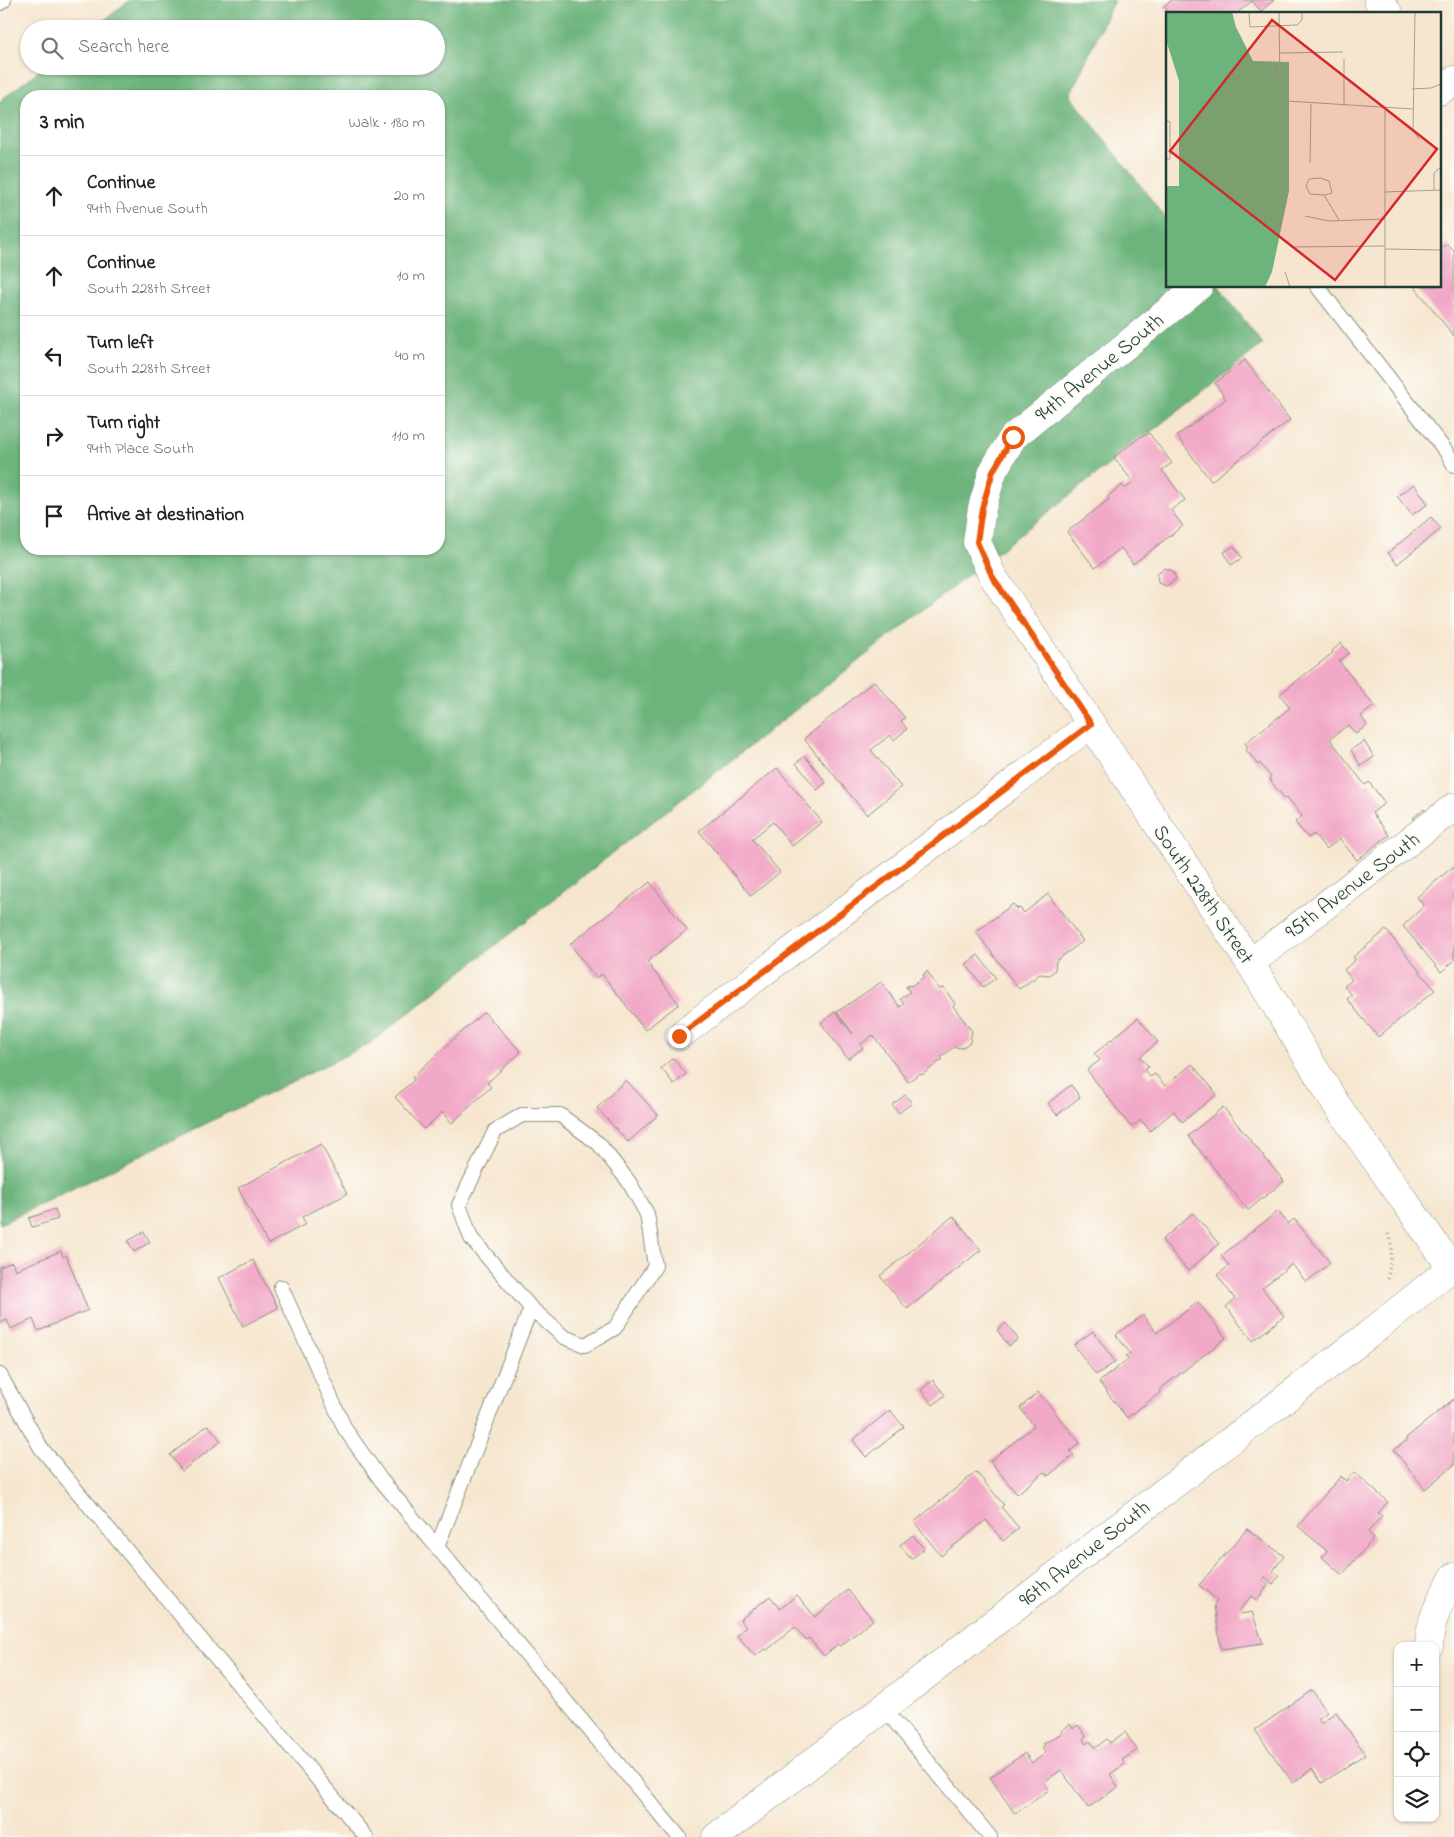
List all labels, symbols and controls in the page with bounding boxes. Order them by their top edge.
inset map [1166,12,1442,288]
search box [20,20,445,75]
icon: search [38,34,66,62]
text: Search here [78,34,169,61]
text: 3 min [40,108,84,138]
text: Walk · 180 m [348,111,425,135]
text: Continue [87,170,155,197]
icon: ahead [40,182,68,210]
text: 20 m [394,184,425,208]
text: 94th Avenue South [87,197,208,221]
text: Continue [87,250,155,277]
icon: ahead [40,262,68,290]
text: 10 m [397,264,425,288]
text: South 228th Street [87,277,211,301]
street label: 94th Avenue South [1029,307,1171,430]
text: Turn left [87,330,154,357]
icon: left [40,342,68,370]
text: 40 m [395,344,425,368]
text: South 228th Street [87,357,211,381]
text: Turn right [87,410,160,437]
icon: right [40,422,68,450]
text: 110 m [391,424,425,448]
route start [1002,426,1025,449]
text: 94th Place South [87,437,194,461]
icon: arrive [40,502,68,530]
text: Arrive at destination [87,502,244,529]
street label: South 228th Street [1144,819,1260,971]
street label: 95th Avenue South [1279,826,1427,947]
route end [668,1025,691,1048]
street label: 96th Avenue South [1013,1494,1157,1615]
map controls [1394,1642,1439,1822]
button: + [1394,1642,1439,1687]
button: − [1394,1687,1439,1732]
button: locate [1394,1732,1439,1777]
button: layers [1394,1777,1439,1822]

